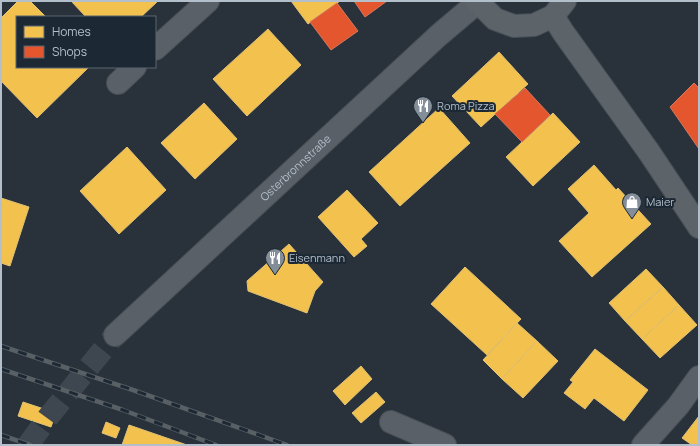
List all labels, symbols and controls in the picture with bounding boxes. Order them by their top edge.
legend [16,16,156,68]
text: Homes [52,23,91,40]
text: Shops [52,43,87,60]
restaurant icon: Roma Pizza [412,95,434,123]
place label: Roma Pizza [437,98,495,113]
street label: Osterbronnstraße [257,131,334,204]
shop icon: Maier [621,191,643,219]
place label: Maier [646,194,674,209]
restaurant icon: Eisenmann [264,247,286,275]
place label: Eisenmann [289,250,345,265]

